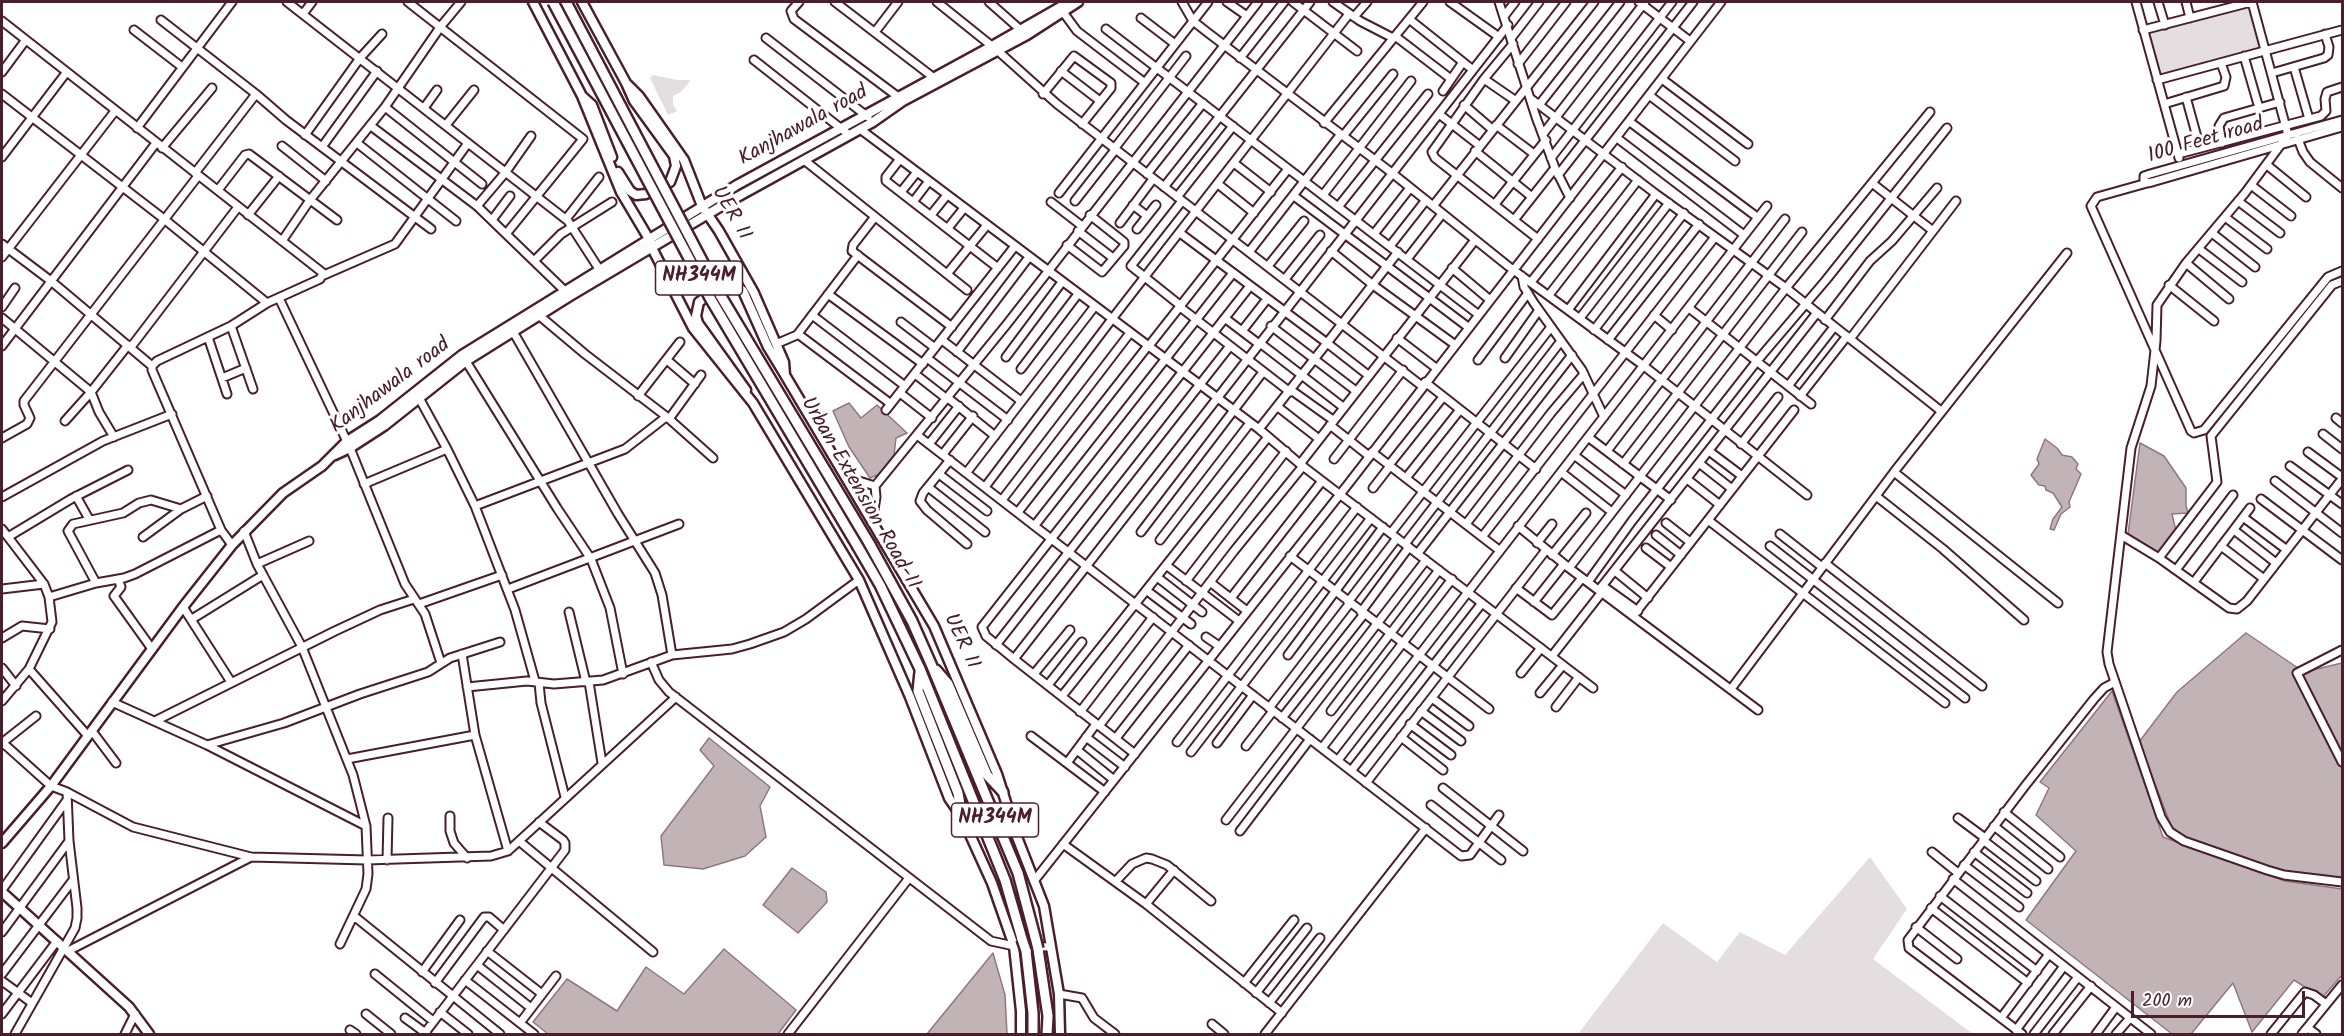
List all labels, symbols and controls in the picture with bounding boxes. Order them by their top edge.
street label: Kanjhawala road [735,81,873,173]
street label: 100 Feet road [2145,113,2267,171]
street label: UER II [704,182,756,246]
road number: NH344M [656,261,742,295]
street label: Kanjhawala road [326,334,456,440]
street label: Urban Extension Road-II [794,393,924,595]
street label: UER II [936,610,984,674]
road number: NH344M [952,803,1038,837]
scale bar [2134,979,2308,1017]
text: 200 m [2142,987,2192,1016]

